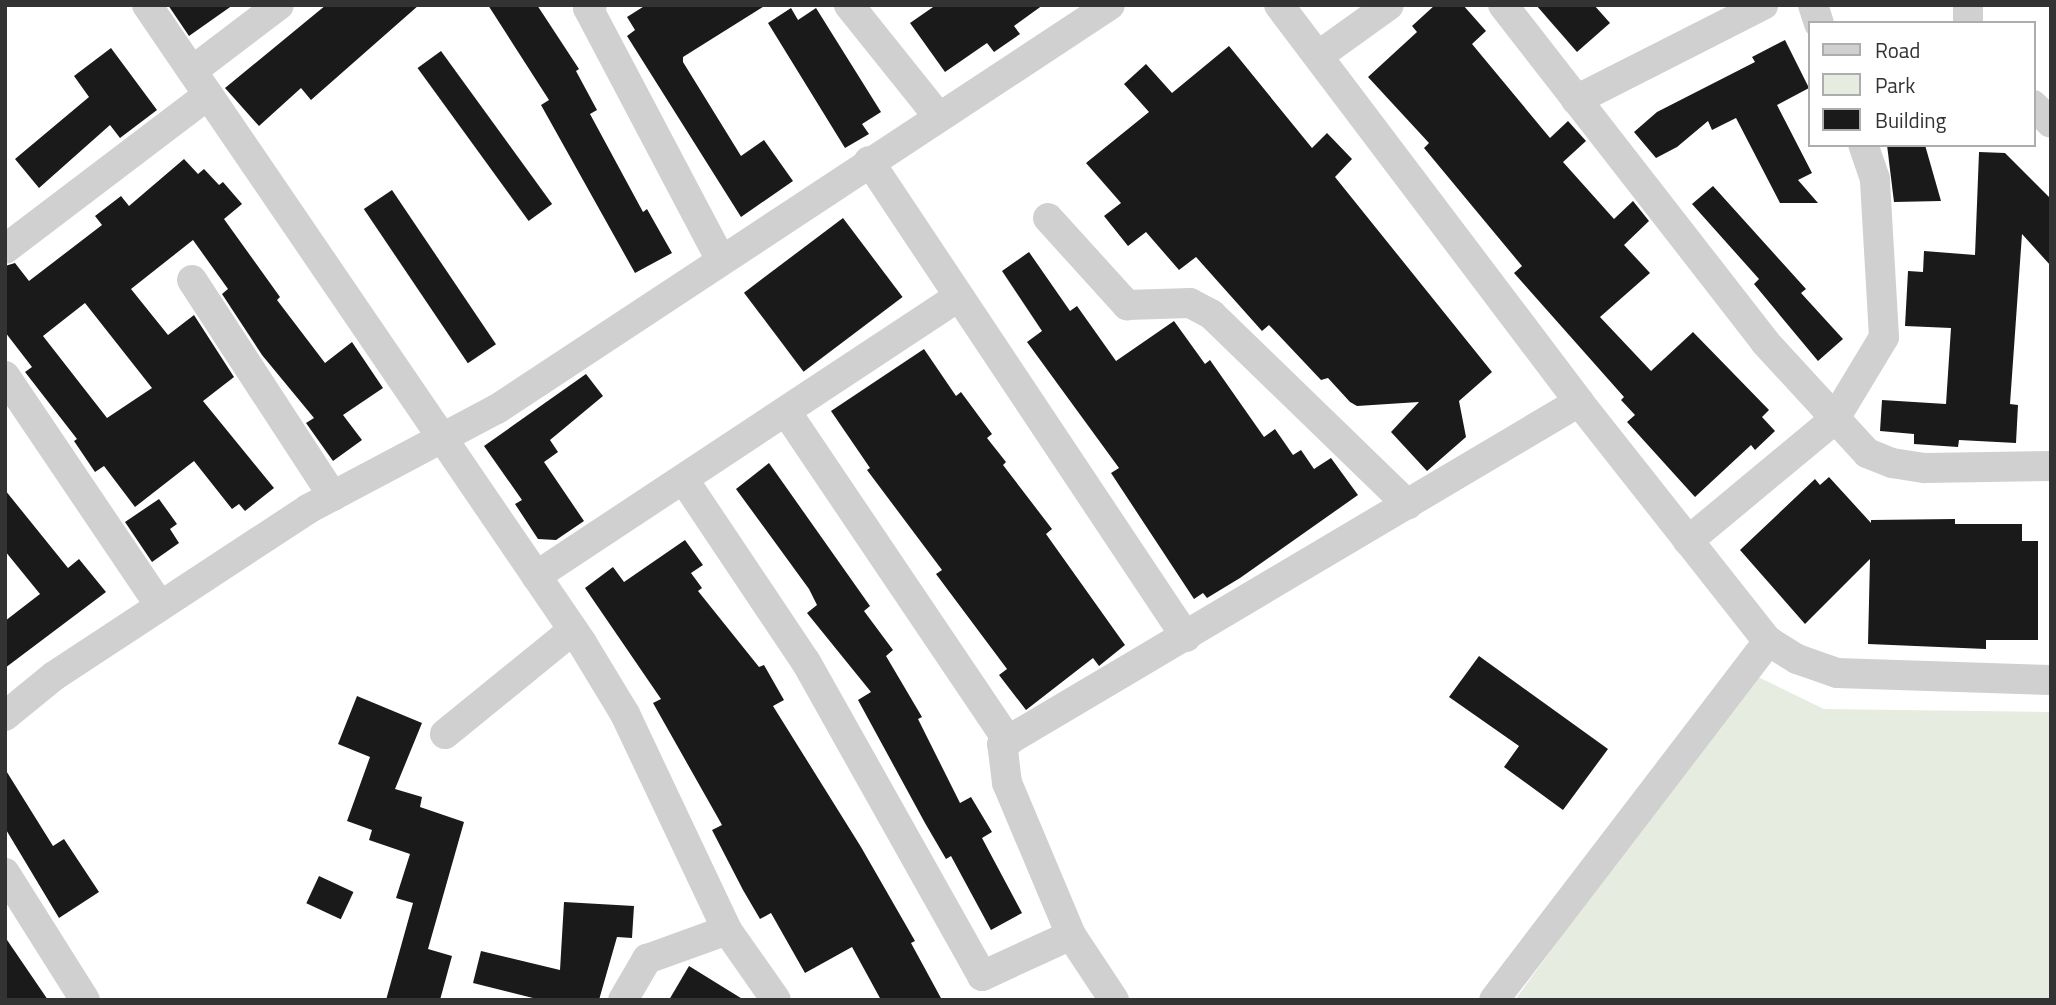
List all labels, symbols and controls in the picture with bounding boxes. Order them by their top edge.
legend [1808,21,2035,147]
text: Road [1875,34,1920,66]
text: Park [1875,69,1915,101]
text: Building [1875,104,1946,136]

